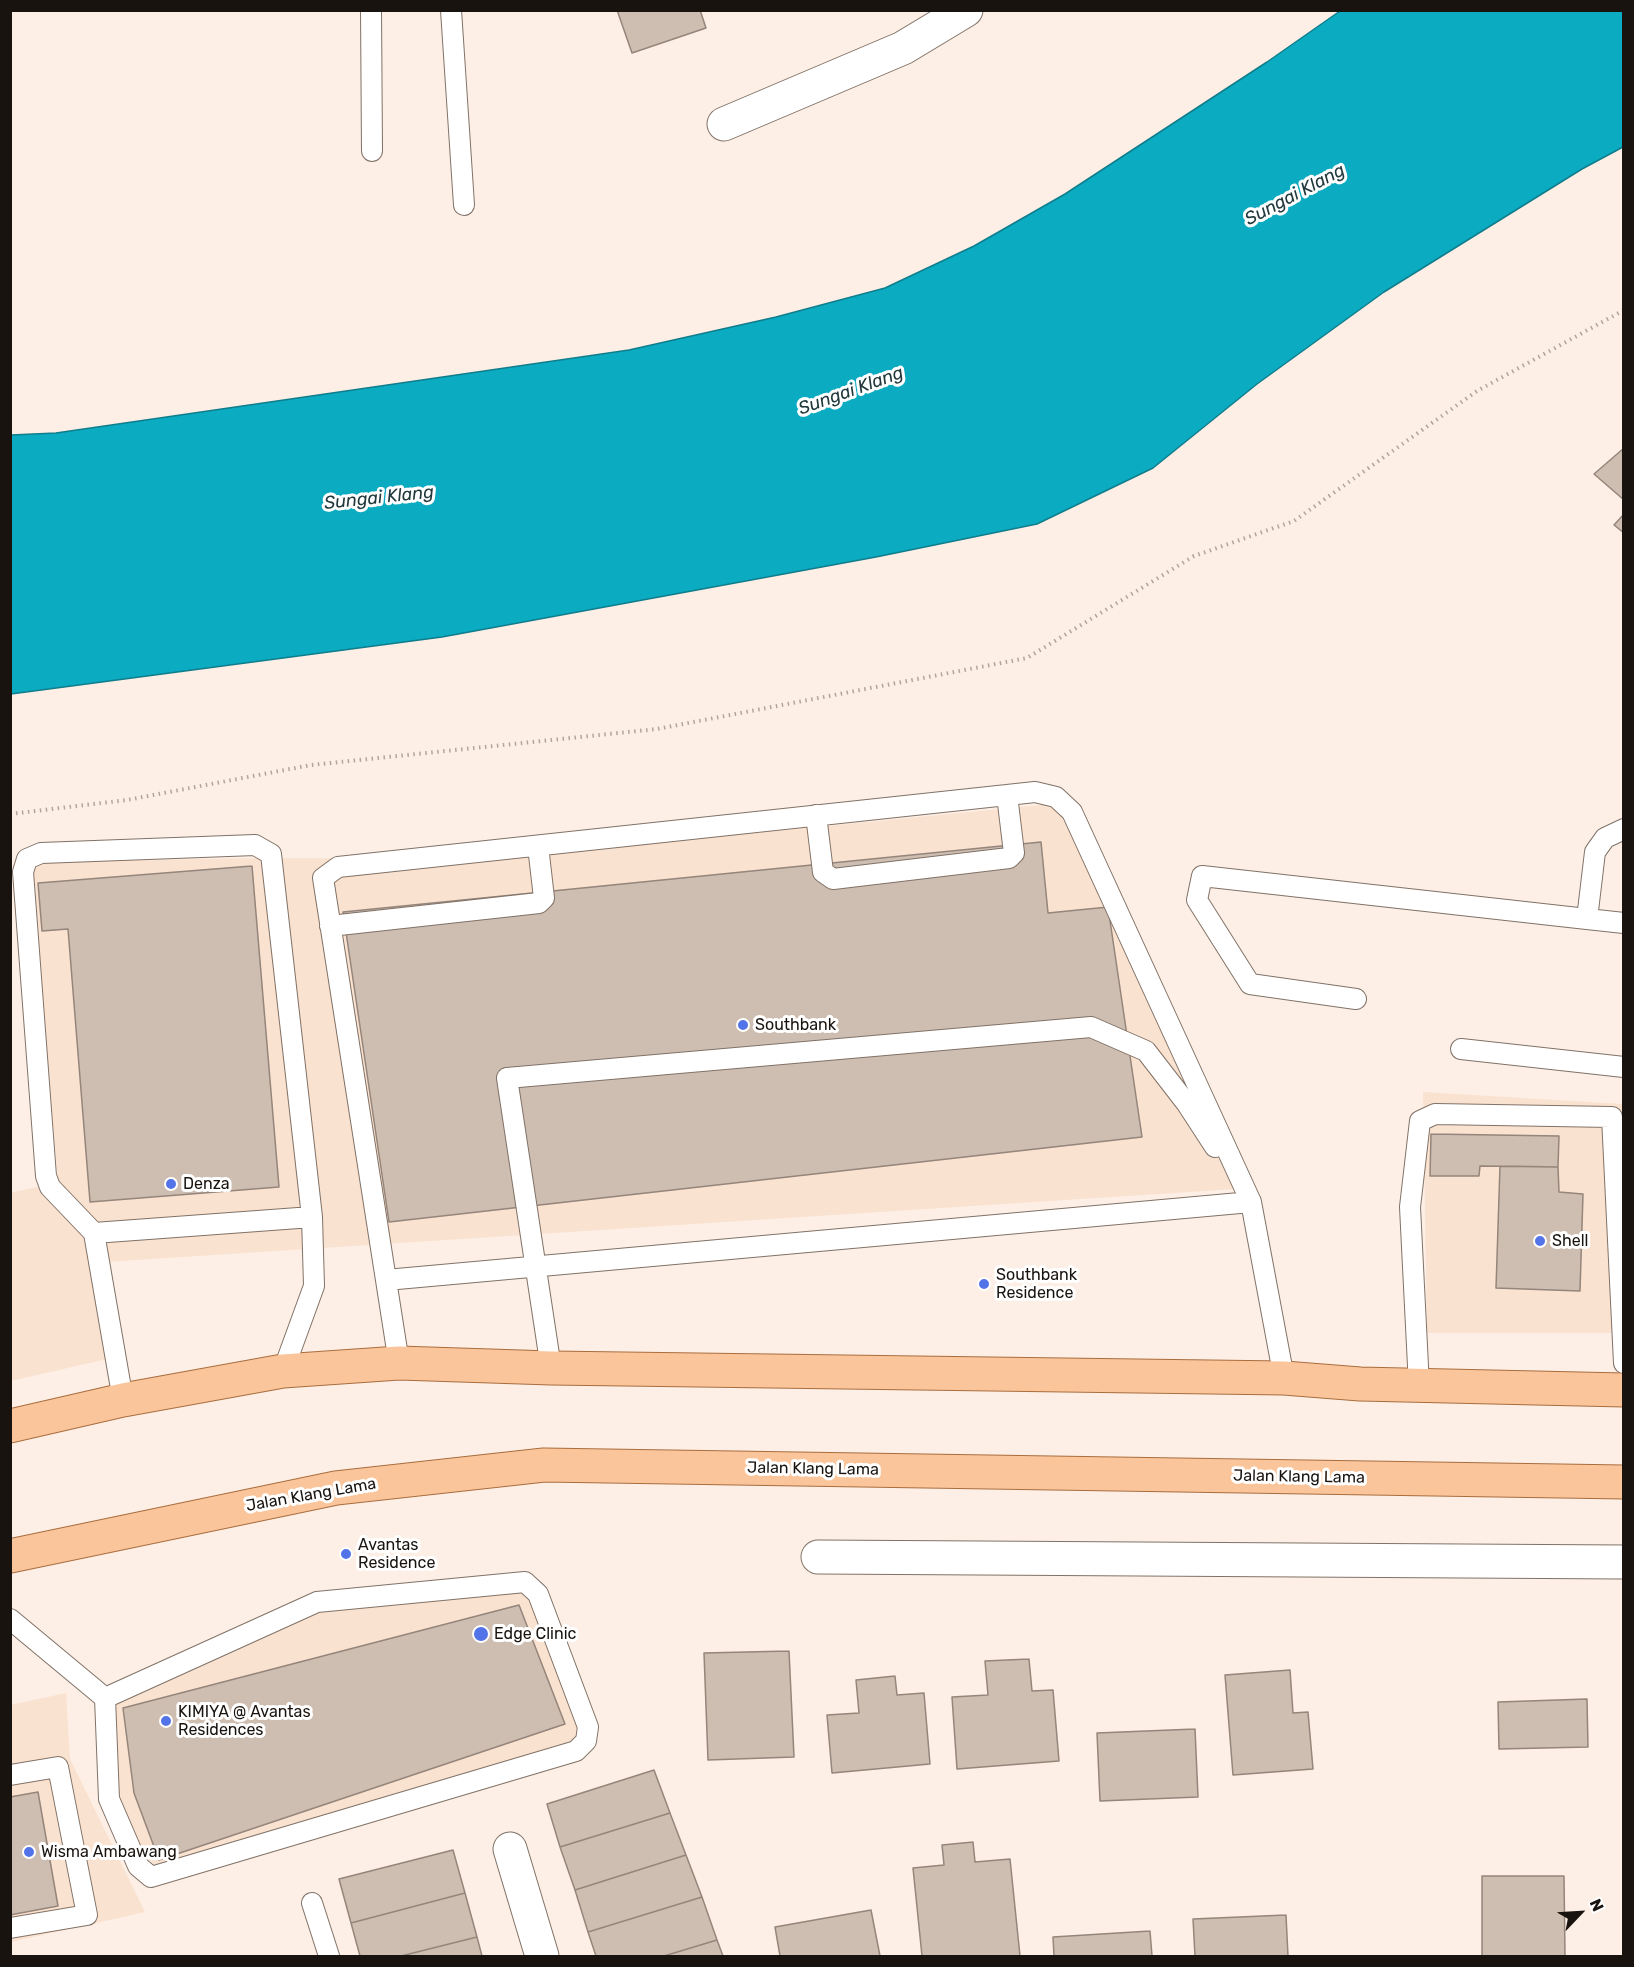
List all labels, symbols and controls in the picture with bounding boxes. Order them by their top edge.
water label: Sungai Klang [1241,160,1349,230]
water label: Sungai Klang [796,362,906,420]
water label: Sungai Klang [323,481,435,515]
place label: Southbank [755,1015,836,1035]
marker: Southbank [736,1018,750,1032]
place label: Denza [183,1174,230,1194]
marker: Denza [164,1177,178,1191]
place label: Shell [1552,1231,1588,1251]
marker: Shell [1533,1234,1547,1248]
place label: Southbank Residence [996,1265,1077,1303]
marker: Southbank Residence [977,1277,991,1291]
street label: Jalan Klang Lama [747,1458,879,1480]
street label: Jalan Klang Lama [1233,1466,1365,1488]
street label: Jalan Klang Lama [245,1474,377,1516]
place label: Avantas Residence [358,1535,435,1573]
marker: Avantas Residence [339,1547,353,1561]
place label: Edge Clinic [494,1624,576,1644]
marker: Edge Clinic [472,1625,490,1643]
place label: KIMIYA @ Avantas Residences [178,1702,311,1740]
marker: KIMIYA @ Avantas Residences [159,1714,173,1728]
place label: Wisma Ambawang [41,1842,177,1862]
marker: Wisma Ambawang [22,1845,36,1859]
north arrow [1550,1883,1610,1943]
text: N [1586,1896,1608,1914]

